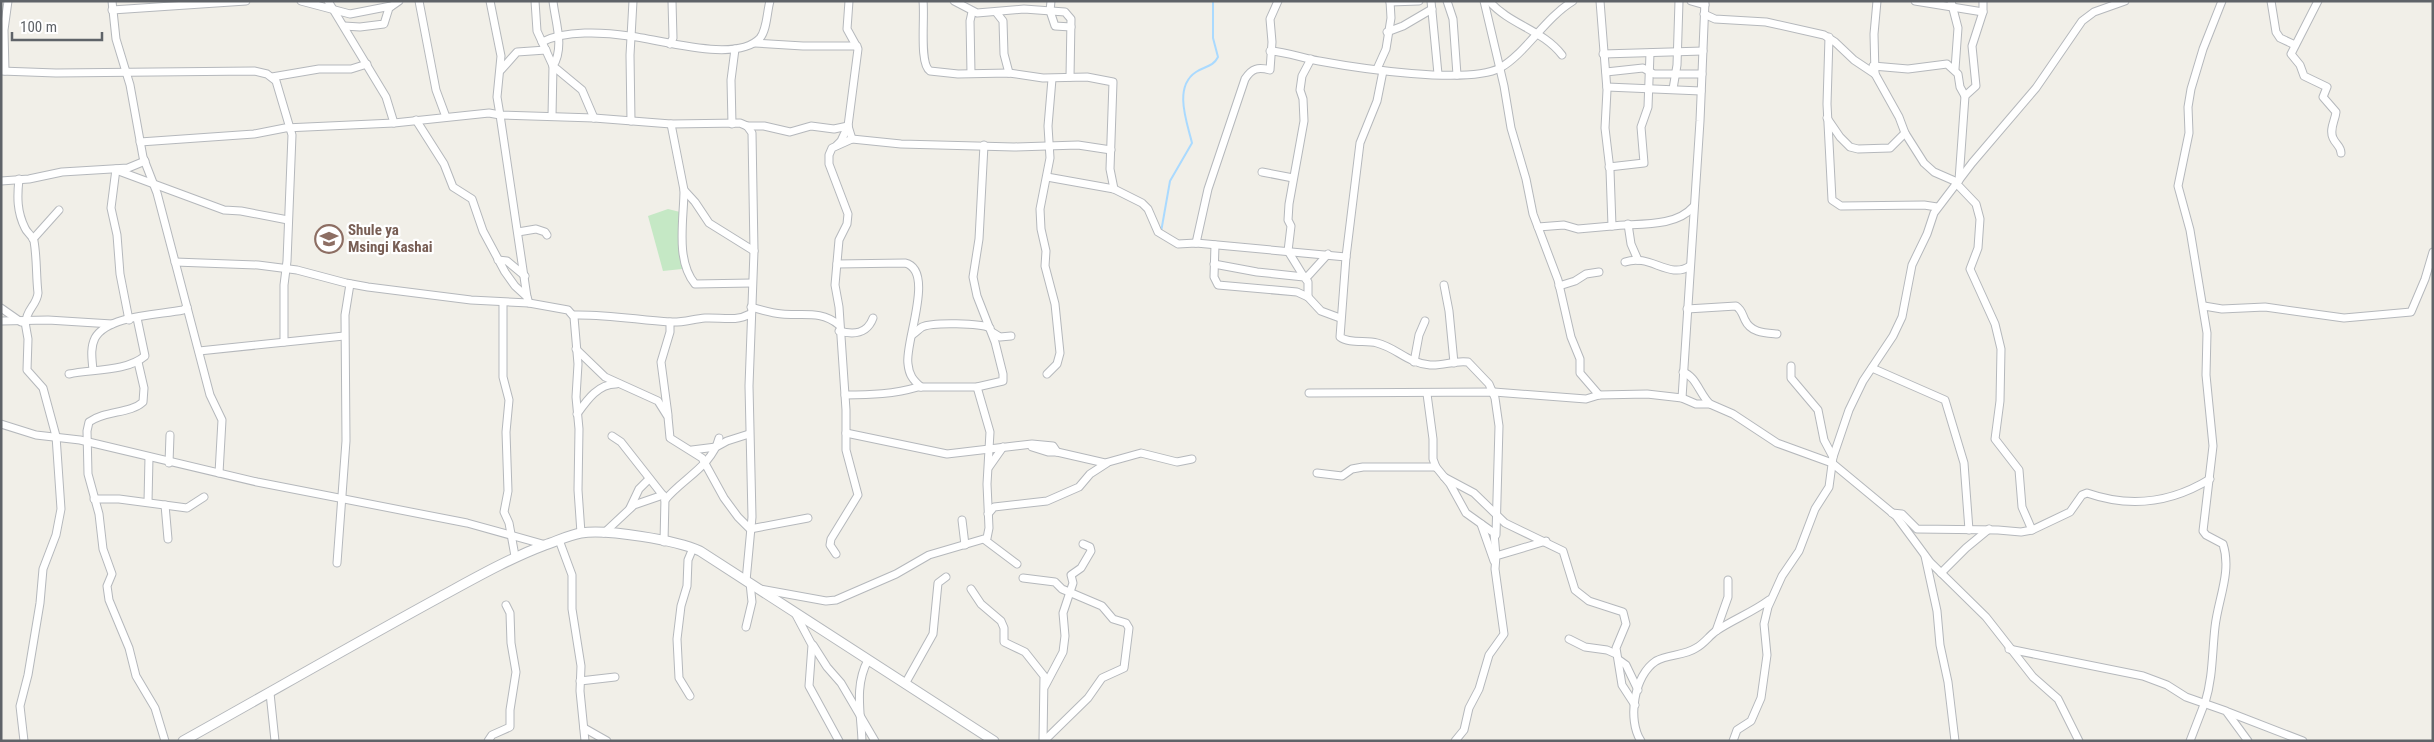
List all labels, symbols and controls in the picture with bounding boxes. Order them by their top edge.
scale bar [12,10,102,42]
text: 100 m [20,18,57,36]
place label: Shule ya Msingi Kashai [348,221,433,256]
school or university icon: Shule ya Msingi Kashai [314,224,344,254]

